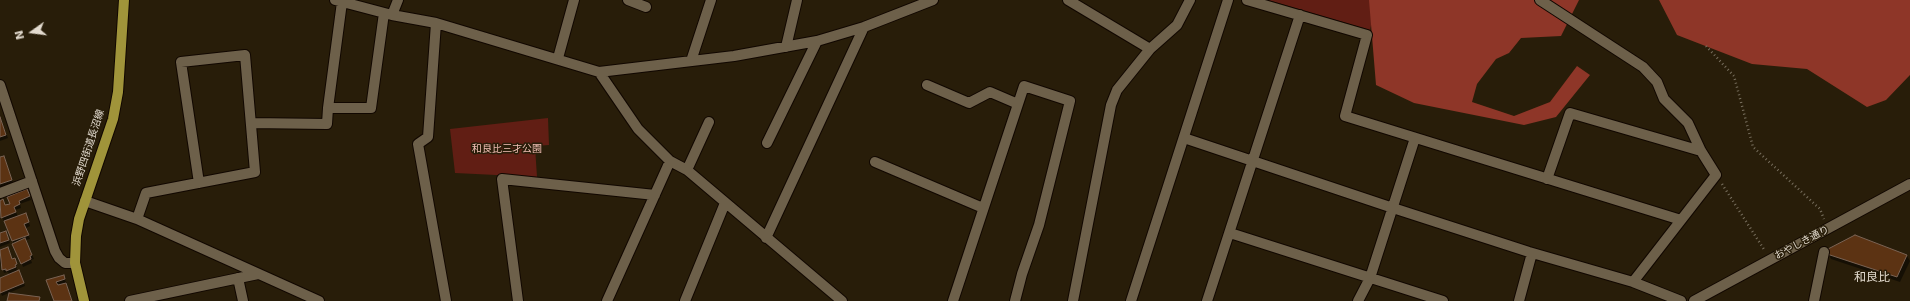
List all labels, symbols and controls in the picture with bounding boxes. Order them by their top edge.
north arrow [12,12,52,52]
text: N [12,29,27,41]
street label: 浜野四街道長沼線 [71,108,107,188]
park label: 和良比三才公園 [472,143,542,155]
street label: おやしき通り [1773,224,1831,262]
district label: 和良比 [1854,271,1890,285]

